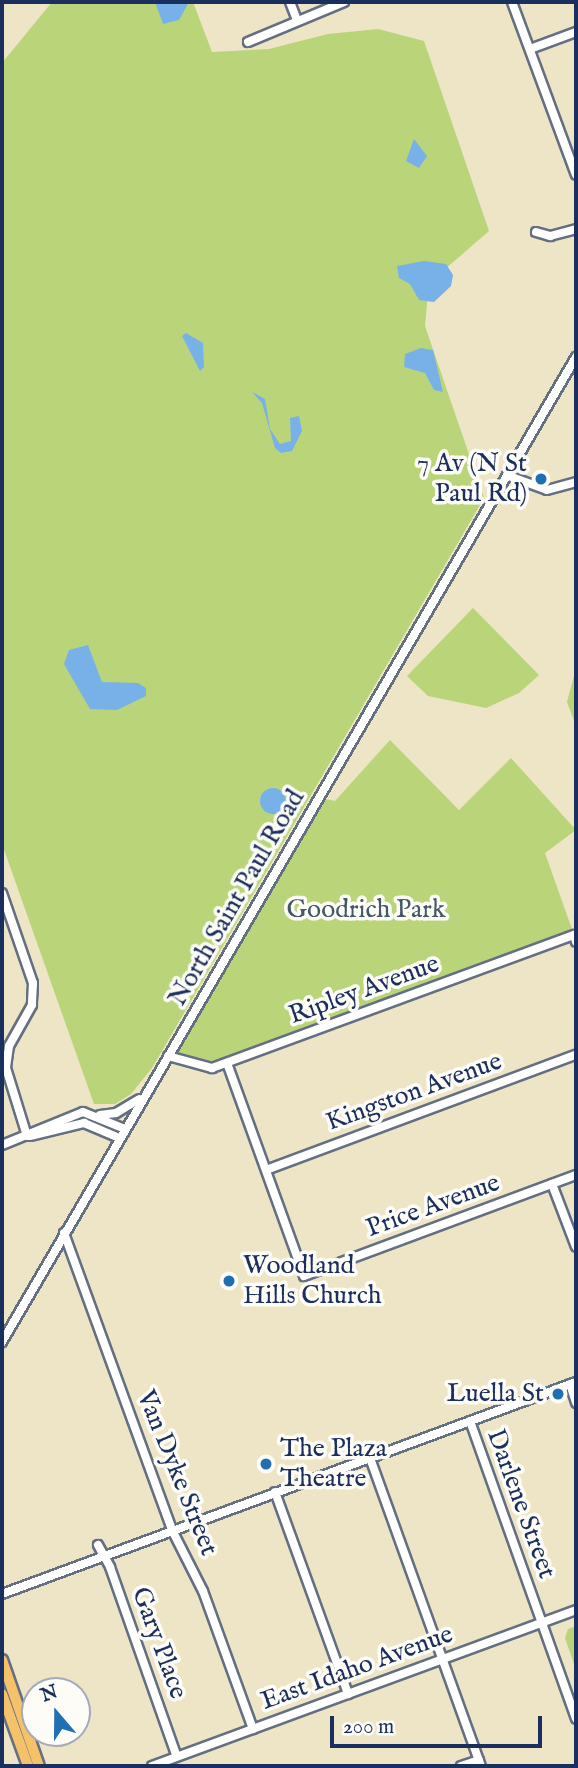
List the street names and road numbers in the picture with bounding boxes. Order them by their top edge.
street label: North Saint Paul Road [162,784,312,1012]
street label: Ripley Avenue [285,948,443,1032]
street label: Kingston Avenue [322,1046,506,1138]
street label: Price Avenue [362,1167,504,1245]
street label: Van Dyke Street [130,1386,224,1560]
street label: Darlene Street [480,1425,562,1583]
street label: Gary Place [124,1583,194,1703]
street label: East Idaho Avenue [257,1619,457,1717]

